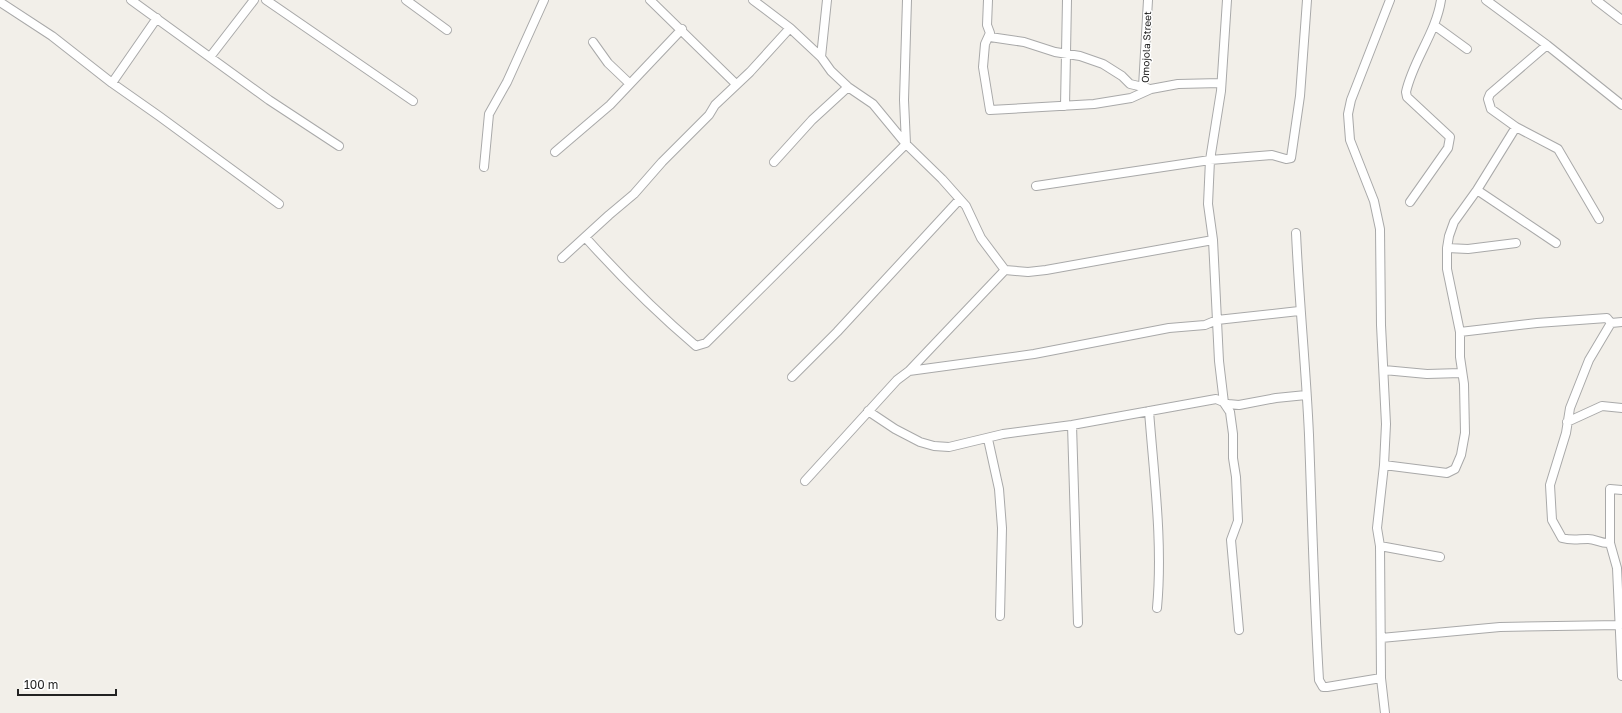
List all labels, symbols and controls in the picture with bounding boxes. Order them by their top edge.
street label: Omojola Street [1139,11,1153,83]
scale bar [18,671,116,697]
text: 100 m [24,677,58,692]

